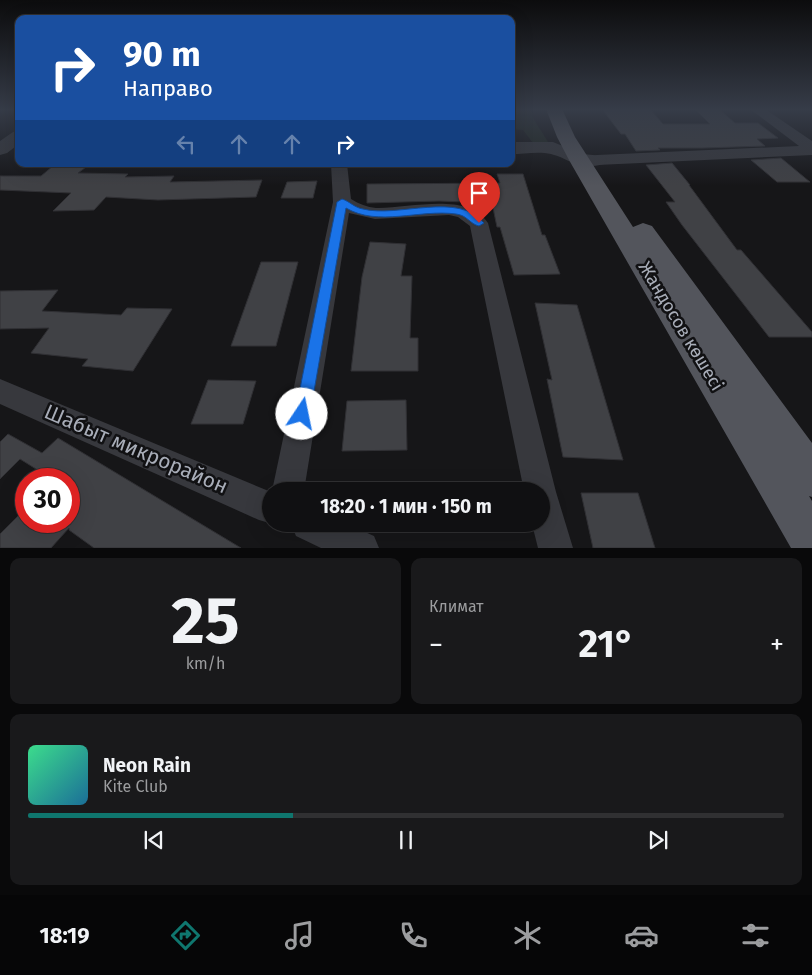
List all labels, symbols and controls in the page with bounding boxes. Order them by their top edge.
text: 90 m [123,33,201,75]
icon: right [40,35,105,100]
text: Направо [123,75,213,102]
icon: left [172,130,200,158]
icon: ahead [225,130,253,158]
icon: ahead [278,130,306,158]
icon: right [331,130,359,158]
pin [458,172,500,223]
icon: arrive [465,179,493,207]
street label: Жандосов көшесі [634,257,728,395]
position arrow [275,387,327,439]
street label: Шабыт микрорайон [40,399,232,499]
speed limit sign: 30 [15,468,80,533]
text: 18:20 · 1 мин · 150 m [320,495,492,518]
text: 25 [171,582,240,660]
text: Климат [429,597,484,616]
text: 21° [578,621,635,667]
text: − [429,628,443,661]
text: + [770,628,784,661]
text: km/h [186,654,225,673]
text: Neon Rain [103,754,191,777]
text: Kite Club [103,777,168,796]
icon: previous [140,826,168,854]
icon: pause [392,826,420,854]
icon: next [644,826,672,854]
icon: directions [168,918,203,953]
icon: music [282,918,317,953]
icon: phone [396,918,431,953]
icon: climate [510,918,545,953]
icon: car [624,918,659,953]
icon: filters [738,918,773,953]
text: 18:19 [39,922,89,949]

